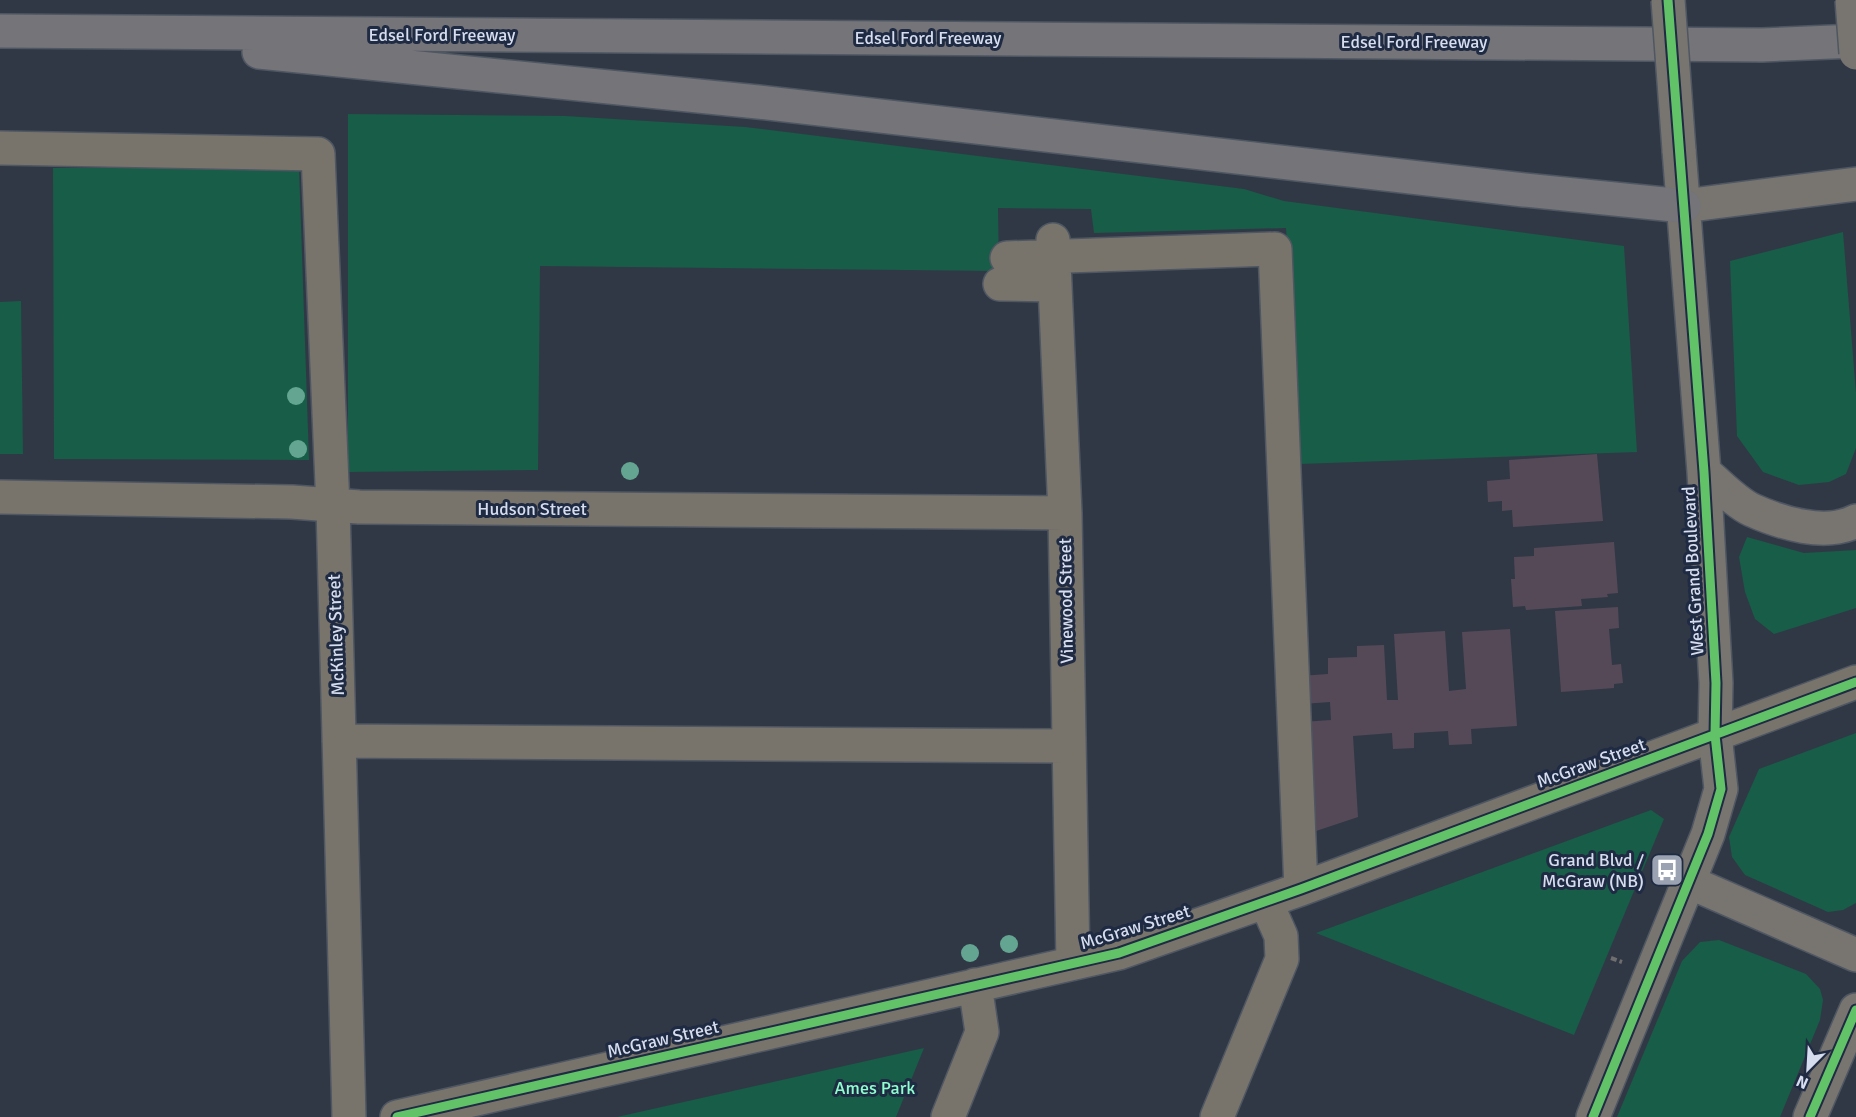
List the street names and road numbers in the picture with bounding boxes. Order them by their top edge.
street label: Edsel Ford Freeway [368,24,516,46]
street label: Edsel Ford Freeway [854,27,1002,49]
street label: Edsel Ford Freeway [1340,31,1488,53]
street label: West Grand Boulevard [1678,486,1708,656]
street label: Hudson Street [477,498,587,520]
street label: Vinewood Street [1054,538,1078,664]
street label: McKinley Street [323,574,349,696]
street label: McGraw Street [1534,733,1648,793]
street label: McGraw Street [1077,900,1193,954]
street label: McGraw Street [605,1015,721,1063]

